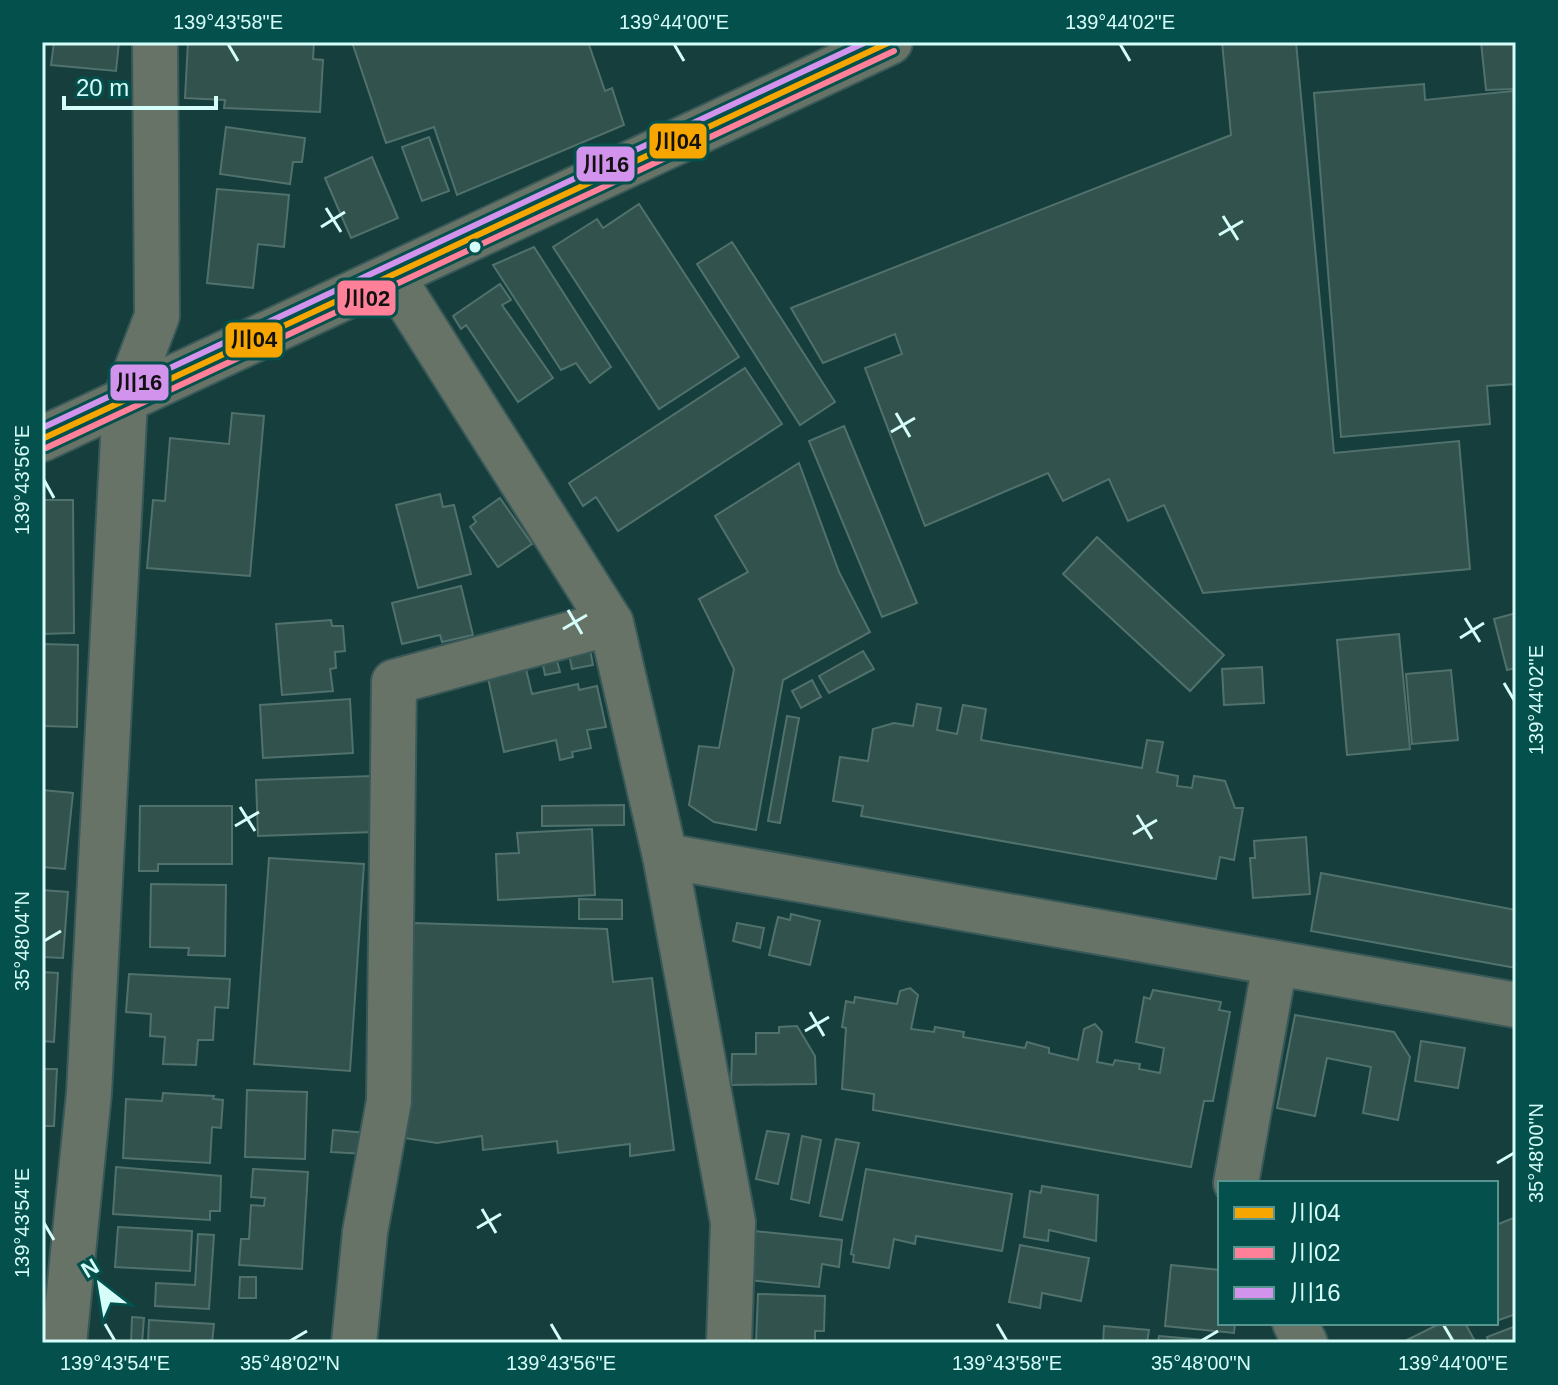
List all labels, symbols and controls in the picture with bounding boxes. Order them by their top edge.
text: 139°43'58"E [173,11,283,33]
text: 139°44'00"E [619,11,729,33]
text: 139°44'02"E [1065,11,1175,33]
scale bar [64,60,216,110]
text: 20 m [76,74,129,101]
line badge: 川04 [648,122,708,160]
text: 川04 [655,129,702,154]
line badge: 川16 [575,145,636,183]
text: 川16 [583,152,629,177]
unlabelled marker [467,239,483,255]
line badge: 川02 [336,279,397,317]
text: 川02 [344,286,390,311]
line badge: 川04 [224,321,284,359]
text: 川04 [231,327,278,352]
line badge: 川16 [109,363,170,402]
text: 川16 [116,370,162,395]
text: 139°43'56"E [11,425,33,535]
text: 139°44'02"E [1525,645,1547,755]
text: 35°48'04"N [11,891,33,991]
text: 35°48'00"N [1525,1103,1547,1203]
text: 139°43'54"E [11,1168,33,1278]
legend [1218,1181,1498,1325]
text: 川04 [1290,1199,1341,1226]
text: 川02 [1290,1239,1341,1266]
north arrow [60,1245,140,1325]
text: N [77,1253,103,1283]
text: 川16 [1290,1279,1341,1306]
text: 139°43'54"E [60,1352,170,1374]
text: 35°48'02"N [240,1352,340,1374]
text: 139°43'56"E [506,1352,616,1374]
text: 139°43'58"E [952,1352,1062,1374]
text: 35°48'00"N [1151,1352,1251,1374]
text: 139°44'00"E [1398,1352,1508,1374]

